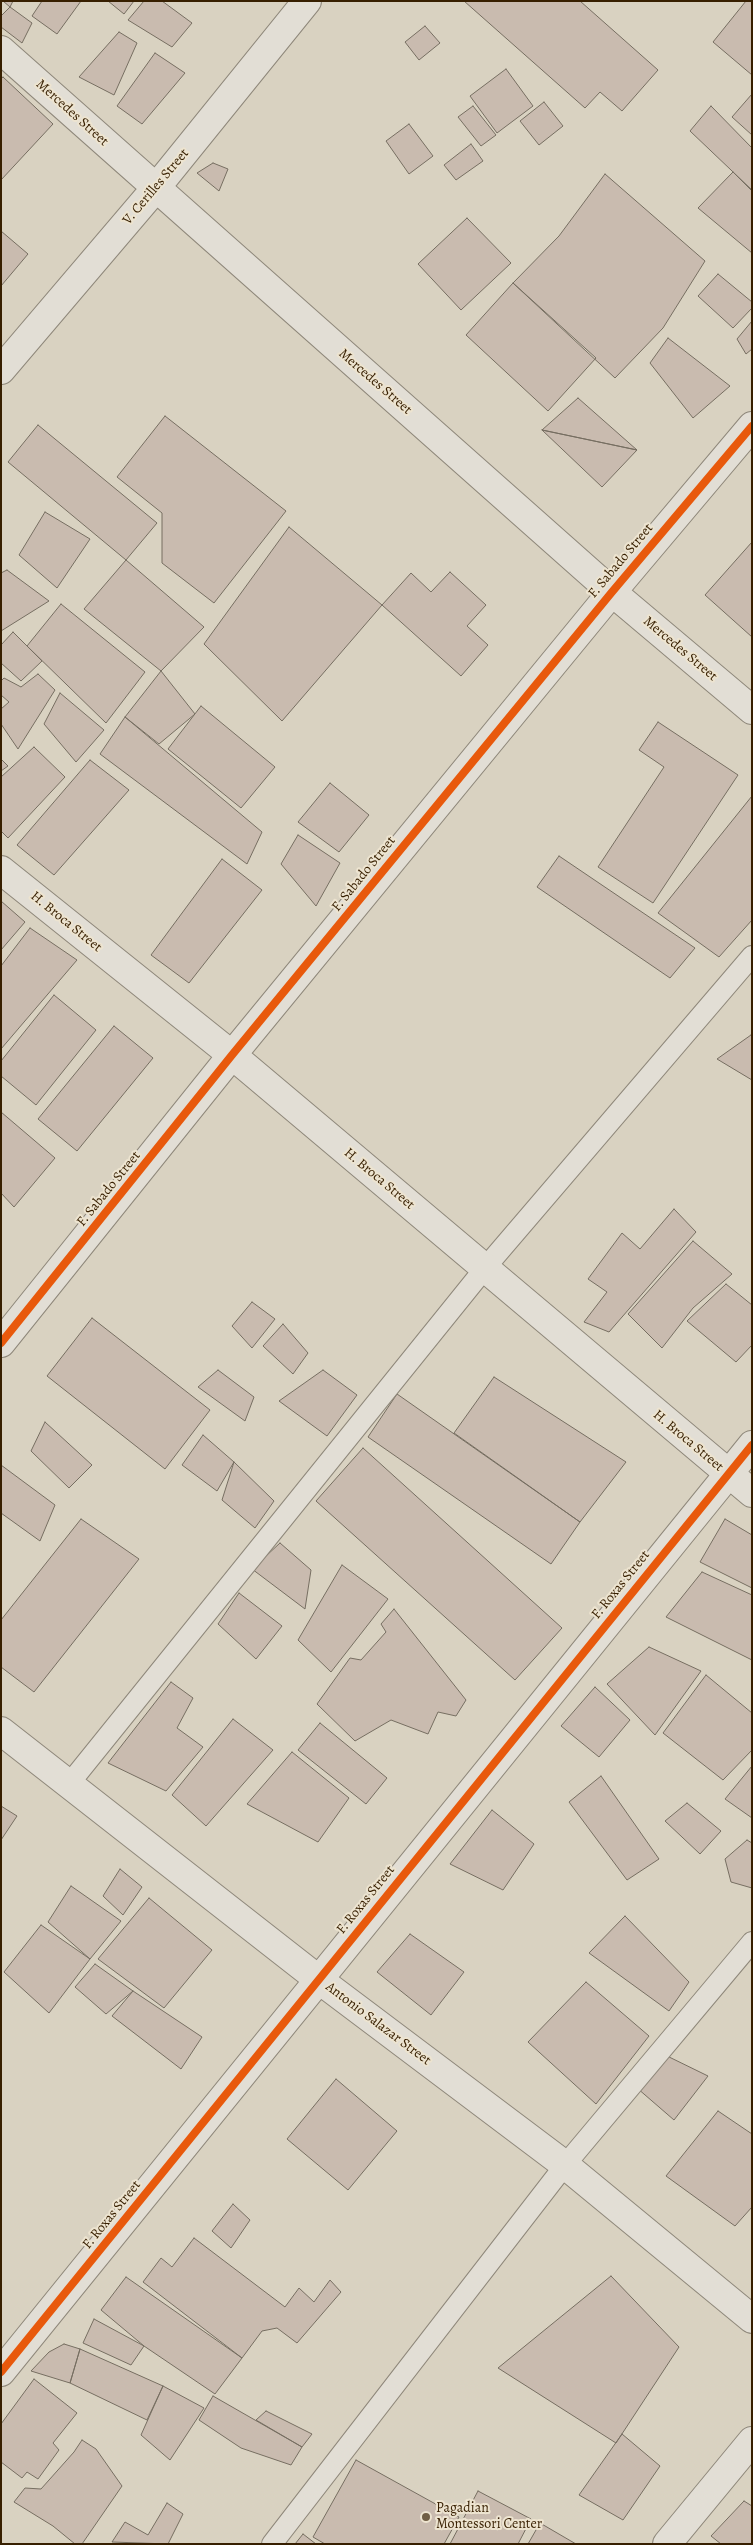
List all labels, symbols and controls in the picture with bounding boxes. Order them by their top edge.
street label: Mercedes Street [32,76,112,150]
street label: V. Cerilles Street [119,146,193,228]
street label: Mercedes Street [335,346,415,418]
street label: F. Sabado Street [585,520,657,602]
street label: Mercedes Street [639,613,721,685]
street label: F. Sabado Street [329,833,399,915]
street label: H. Broca Street [27,888,105,956]
street label: H. Broca Street [340,1145,418,1213]
street label: F. Sabado Street [74,1148,144,1230]
street label: H. Broca Street [649,1407,727,1475]
street label: F. Roxas Street [588,1547,654,1623]
street label: F. Roxas Street [333,1862,399,1938]
street label: Antonio Salazar Street [322,1979,434,2069]
street label: F. Roxas Street [79,2177,145,2253]
place label: Pagadian Montessori Center [436,2501,542,2534]
marker: Pagadian Montessori Center [420,2511,432,2523]

